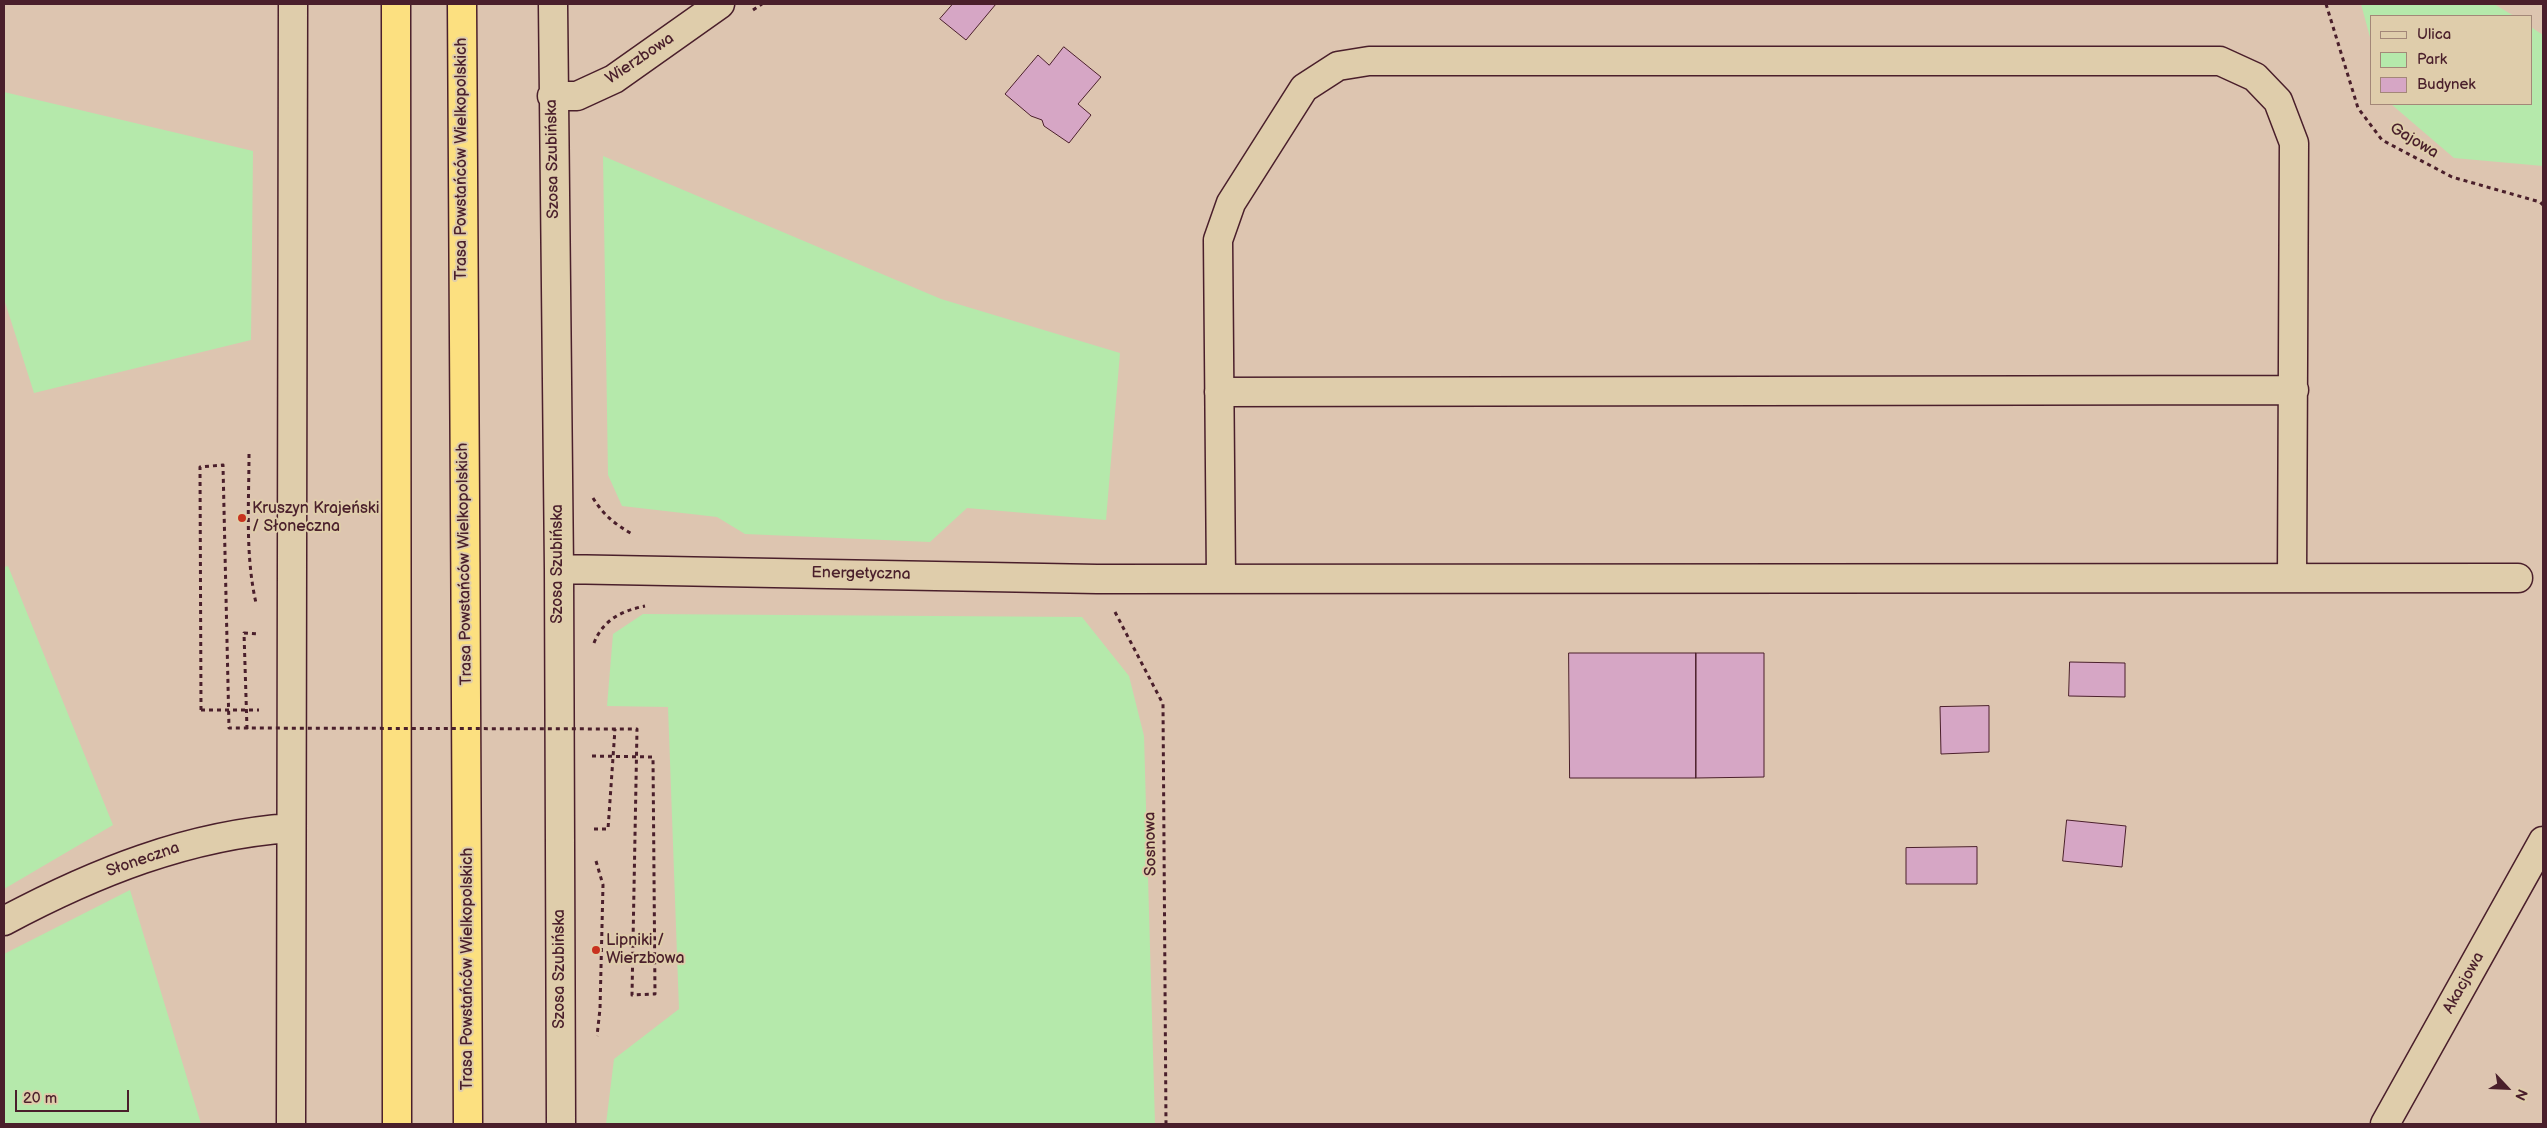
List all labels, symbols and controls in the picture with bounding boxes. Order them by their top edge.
legend [2370,15,2532,105]
text: Ulica [2417,25,2451,44]
street label: Wierzbowa [602,29,678,89]
street label: Trasa Powstańców Wielkopolskich [452,38,472,280]
text: Park [2417,50,2447,69]
text: Budynek [2417,75,2476,94]
street label: Szosa Szubińska [542,99,564,219]
street label: Gajowa [2386,119,2442,163]
street label: Trasa Powstańców Wielkopolskich [453,443,477,685]
place label: Kruszyn Krajeński / Słoneczna [252,499,379,537]
street label: Szosa Szubińska [548,504,568,624]
marker: Kruszyn Krajeński / Słoneczna [236,512,248,524]
street label: Energetyczna [811,564,911,584]
street label: Sosnowa [1141,812,1161,876]
street label: Słoneczna [104,838,182,882]
street label: Trasa Powstańców Wielkopolskich [458,848,478,1090]
street label: Szosa Szubińska [550,909,570,1029]
place label: Lipniki / Wierzbowa [606,931,684,969]
marker: Lipniki / Wierzbowa [590,944,602,956]
street label: Akacjowa [2439,949,2489,1017]
north arrow [2482,1063,2532,1113]
scale bar [18,1080,131,1112]
text: N [2511,1086,2531,1103]
text: 20 m [23,1089,57,1108]

